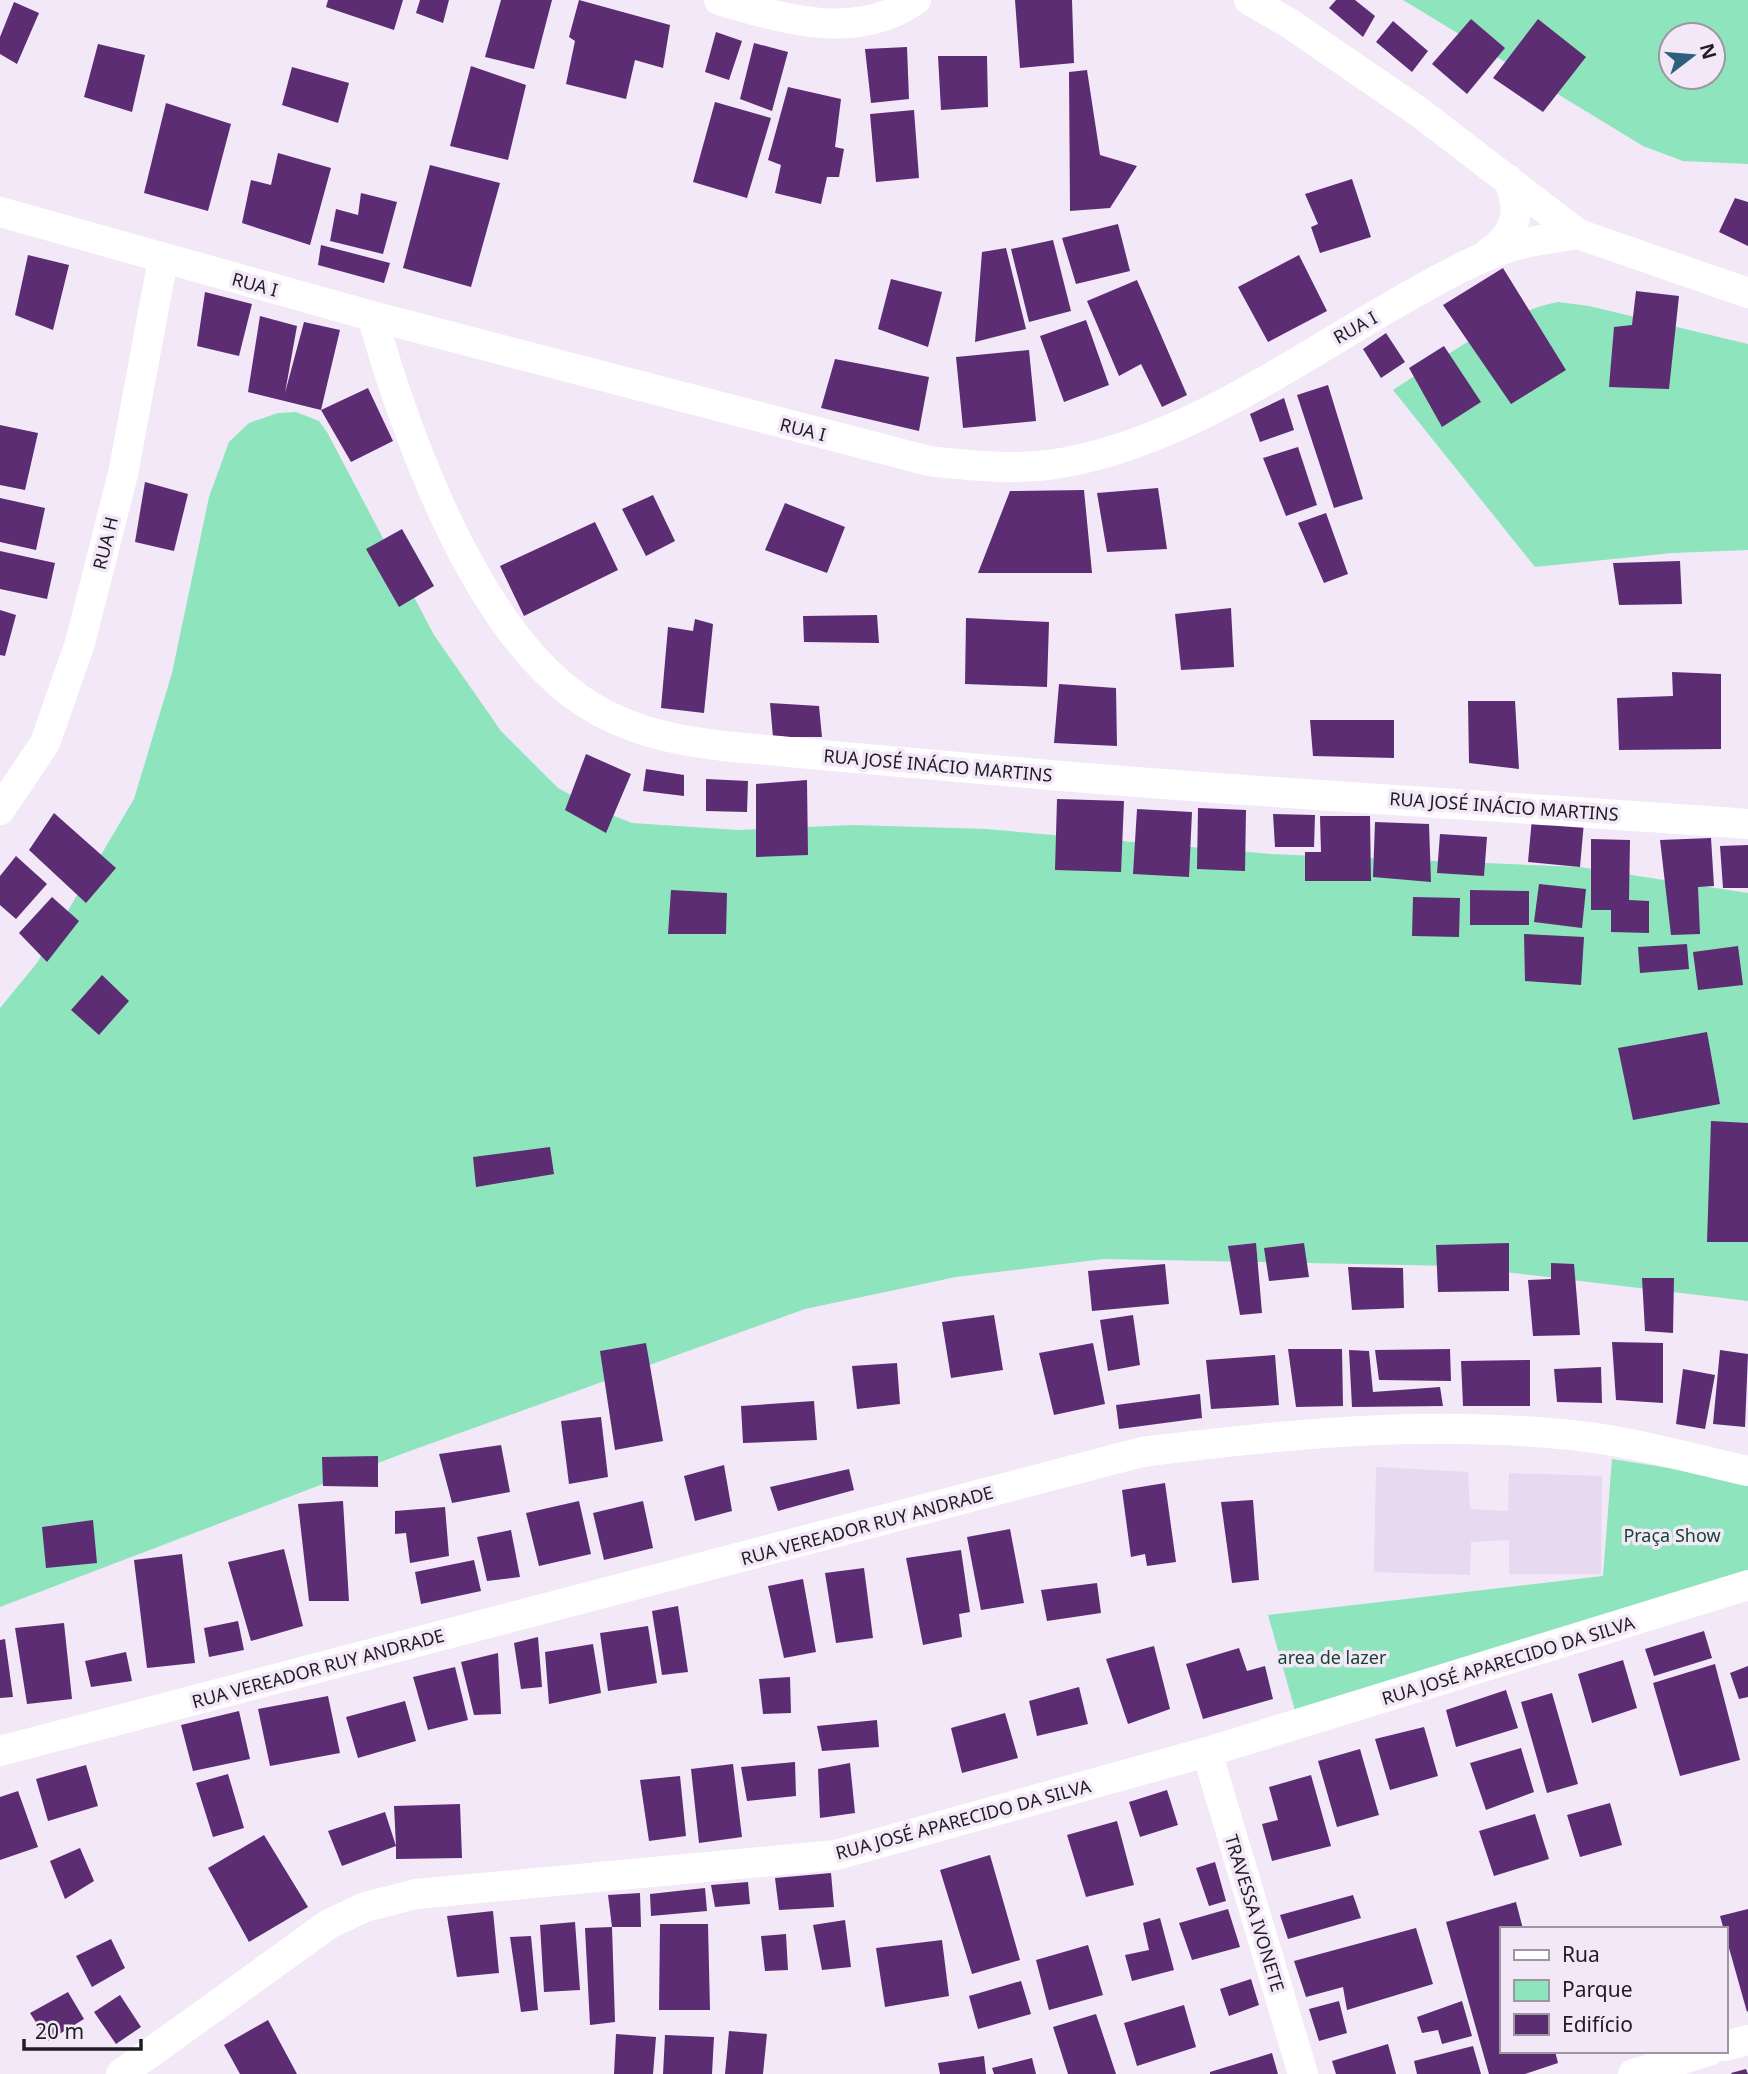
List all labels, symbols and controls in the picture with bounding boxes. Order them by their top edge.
north arrow [1657,21,1727,91]
text: N [1694,40,1723,62]
street label: RUA I [229,266,281,302]
street label: RUA I [1329,305,1381,349]
street label: RUA I [778,412,828,446]
street label: RUA H [87,514,123,572]
street label: RUA JOSÉ INÁCIO MARTINS [823,743,1054,787]
street label: RUA JOSÉ INÁCIO MARTINS [1389,786,1620,826]
street label: RUA VEREADOR RUY ANDRADE [738,1480,996,1570]
park label: Praça Show [1623,1523,1721,1547]
street label: RUA JOSÉ APARECIDO DA SILVA [1379,1610,1638,1710]
street label: RUA VEREADOR RUY ANDRADE [189,1623,447,1713]
park label: area de lazer [1278,1645,1387,1669]
street label: RUA JOSÉ APARECIDO DA SILVA [833,1773,1094,1865]
street label: TRAVESSA IVONETE [1220,1831,1290,1995]
legend [1500,1927,1727,2053]
text: Rua [1562,1940,1600,1968]
text: Parque [1562,1975,1632,2003]
scale bar [24,2008,142,2052]
text: Edifício [1562,2010,1633,2038]
text: 20 m [35,2017,84,2045]

